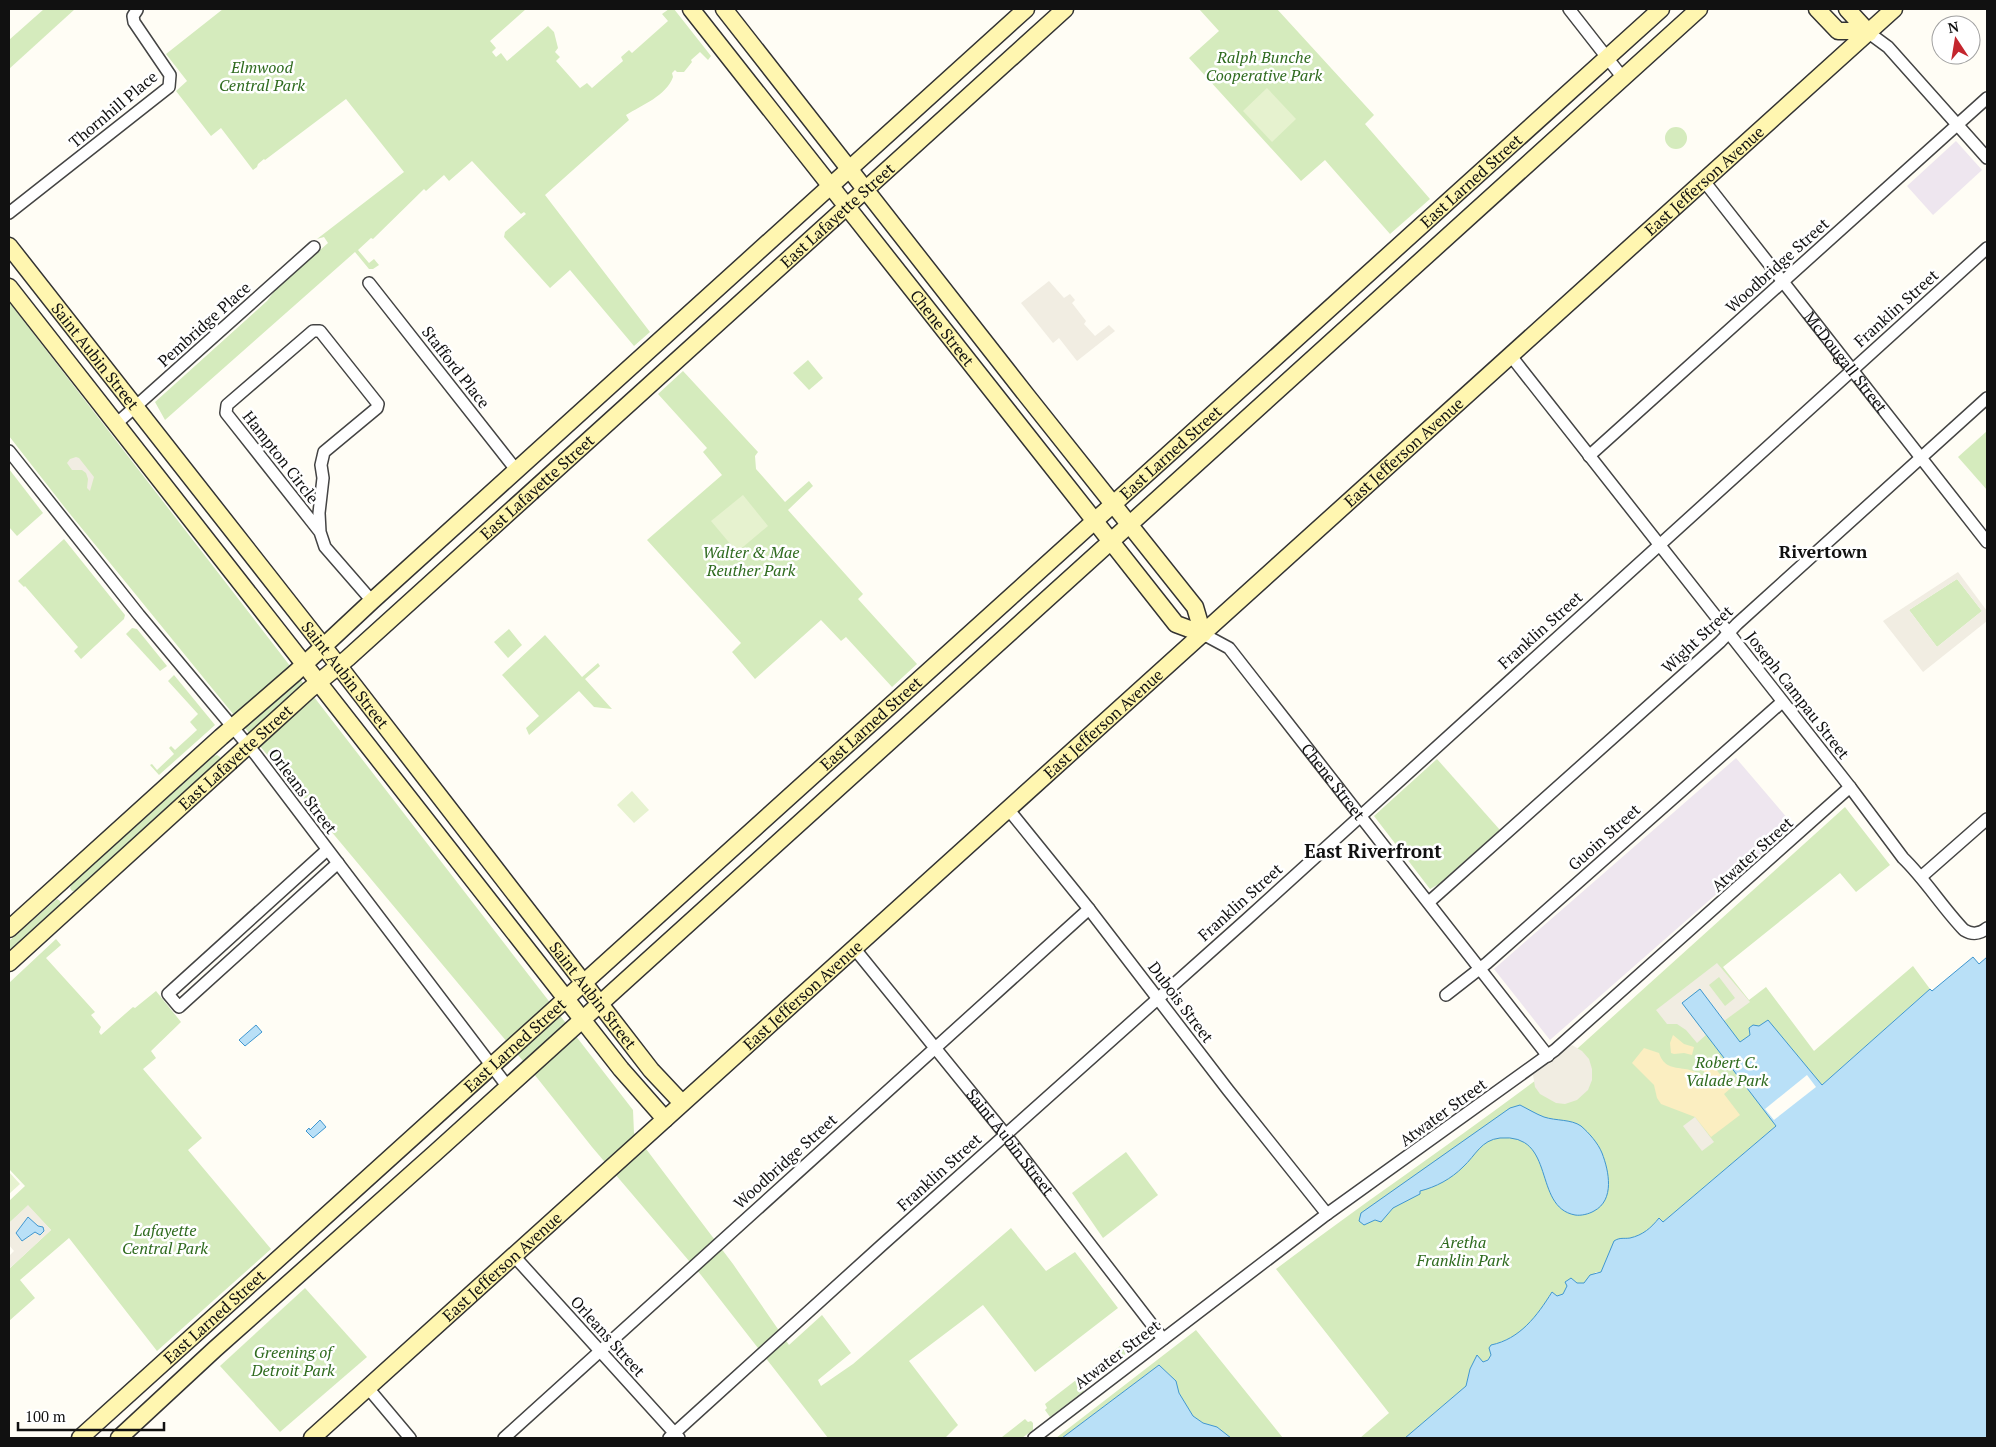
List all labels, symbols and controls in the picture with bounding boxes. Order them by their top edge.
north arrow [1931,15,1981,65]
text: N [1946,16,1961,37]
park label: Ralph Bunche Cooperative Park [1206,46,1322,86]
park label: Elmwood Central Park [219,56,305,96]
street label: Thornhill Place [64,65,162,153]
street label: East Jefferson Avenue [1640,121,1769,240]
street label: East Larned Street [1415,129,1527,233]
street label: East Lafayette Street [775,158,899,273]
street label: Woodbridge Street [1721,213,1833,317]
street label: Franklin Street [1849,264,1943,352]
street label: Pembridge Place [153,277,255,371]
street label: Chene Street [905,285,980,371]
street label: Saint Aubin Street [47,298,144,414]
street label: McDougall Street [1799,307,1893,417]
street label: Stafford Place [417,321,495,413]
street label: East Jefferson Avenue [1339,392,1468,512]
street label: East Larned Street [1115,400,1226,504]
street label: Hampton Circle [238,406,324,508]
street label: East Lafayette Street [475,429,599,544]
district label: Rivertown [1779,539,1868,563]
park label: Walter & Mae Reuther Park [702,541,800,581]
street label: Franklin Street [1493,586,1587,674]
street label: Wight Street [1657,600,1737,678]
street label: Saint Aubin Street [297,617,394,733]
street label: Joseph Campau Street [1741,626,1855,764]
street label: East Jefferson Avenue [1039,664,1168,783]
street label: East Larned Street [815,671,927,775]
street label: East Lafayette Street [174,699,297,815]
street label: Chene Street [1296,738,1370,825]
street label: Orleans Street [264,744,342,838]
street label: Guoin Street [1563,799,1645,875]
street label: Atwater Street [1707,811,1798,896]
district label: East Riverfront [1304,838,1442,863]
street label: Franklin Street [1193,858,1287,946]
street label: East Jefferson Avenue [738,935,867,1055]
street label: Saint Aubin Street [545,937,642,1054]
street label: Dubois Street [1143,957,1219,1047]
street label: East Larned Street [459,993,570,1097]
park label: Robert C. Valade Park [1686,1051,1769,1091]
street label: Atwater Street [1395,1073,1491,1151]
street label: Saint Aubin Street [961,1084,1059,1200]
street label: Woodbridge Street [729,1109,841,1213]
street label: Franklin Street [892,1128,986,1216]
street label: East Jefferson Avenue [437,1207,566,1326]
park label: Lafayette Central Park [122,1219,208,1259]
park label: Aretha Franklin Park [1416,1231,1510,1271]
street label: East Larned Street [159,1265,270,1368]
street label: Orleans Street [566,1291,650,1381]
street label: Atwater Street [1069,1314,1165,1394]
park label: Greening of Detroit Park [250,1341,335,1381]
scale bar [18,1400,164,1432]
text: 100 m [25,1406,66,1426]

